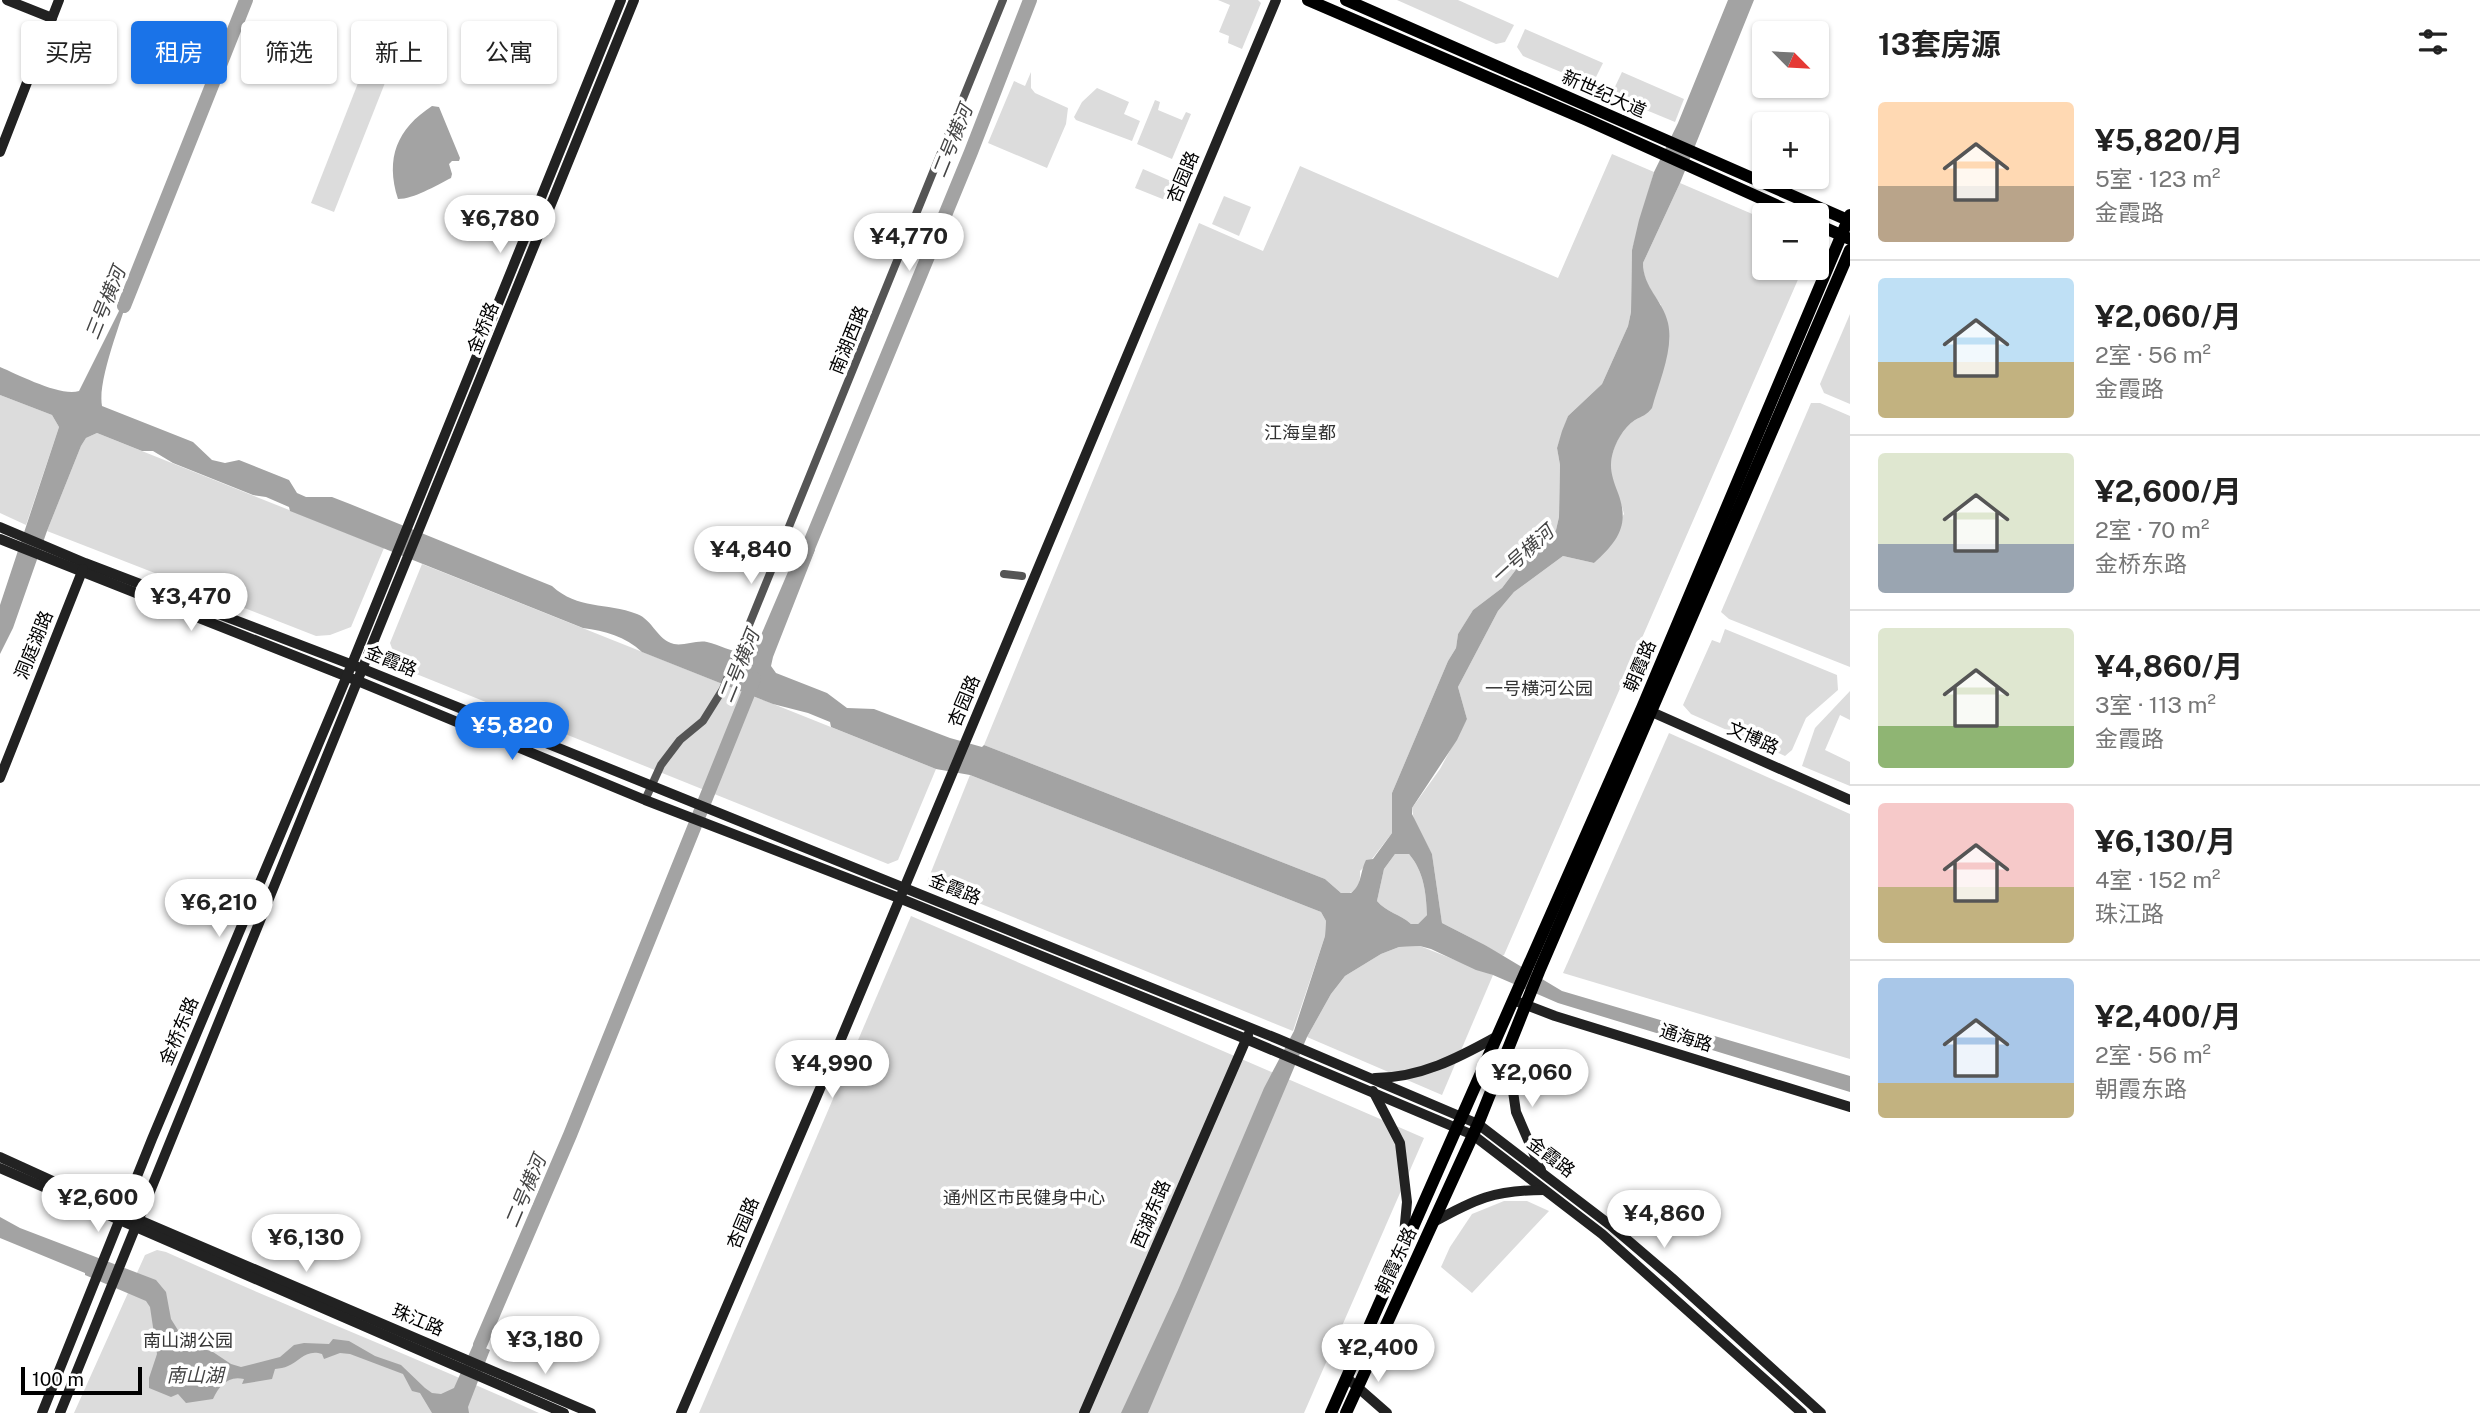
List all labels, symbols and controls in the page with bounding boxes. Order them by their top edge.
chip: 买房 [21,21,117,84]
chip: 租房 [131,21,227,84]
chip: 筛选 [241,21,337,84]
chip: 新上 [351,21,447,84]
chip: 公寓 [461,21,557,84]
north arrow [1752,21,1829,98]
map controls [1752,21,1829,280]
icon: filters [2414,23,2452,61]
text: 13套房源 [1878,26,2001,62]
street label: 新世纪大道 [1559,66,1650,121]
water label: 二号横河 [928,98,978,180]
button: + [1752,112,1829,189]
text: ¥5,820/月 [2095,122,2243,158]
icon: home [1934,130,2018,214]
street label: 杏园路 [1162,148,1203,206]
text: 5室 · 123 m² [2095,165,2221,192]
pin: ¥6,780 [443,196,557,255]
text: 金霞路 [2095,199,2164,226]
button: − [1752,203,1829,280]
text: ¥6,780 [460,204,540,231]
pin: ¥4,770 [852,214,966,273]
text: ¥4,770 [870,222,948,249]
water label: 三号横河 [81,260,131,342]
text: ¥2,060/月 [2095,298,2242,334]
street label: 金桥路 [463,299,502,357]
street label: 南湖西路 [825,303,872,377]
icon: home [1934,306,2018,390]
text: 2室 · 56 m² [2095,341,2211,368]
text: 金霞路 [2095,375,2164,402]
park label: 江海皇都 [1264,422,1336,443]
text: ¥2,600/月 [2095,473,2242,509]
icon: home [1934,481,2018,565]
text: 2室 · 70 m² [2095,516,2209,543]
water label: 一号横河 [1486,518,1561,588]
pin: ¥4,840 [694,526,808,586]
text: ¥4,840 [710,535,792,562]
text: 金桥东路 [2095,550,2187,577]
pin: ¥3,470 [134,574,248,633]
text: ¥3,470 [151,582,231,609]
street label: 洞庭湖路 [10,608,57,682]
water label: 二号横河 [715,623,765,705]
street label: 朝霞路 [1619,637,1660,695]
street label: 金霞路 [362,641,420,680]
text: ¥4,860/月 [2095,648,2243,684]
icon: home [1934,656,2018,740]
street label: 杏园路 [943,672,984,730]
park label: 一号横河公园 [1485,678,1593,699]
text: 3室 · 113 m² [2095,691,2216,718]
pin: ¥5,820 [455,702,569,762]
text: ¥5,820 [471,711,553,738]
street label: 文博路 [1724,717,1782,758]
text: 金霞路 [2095,725,2164,752]
text: ¥6,130/月 [2095,823,2236,859]
icon: home [1934,831,2018,915]
text: 4室 · 152 m² [2095,866,2221,893]
street label: 金霞路 [926,869,984,908]
pin: ¥6,210 [162,880,276,939]
text: ¥6,210 [181,888,257,915]
text: 珠江路 [2095,900,2164,927]
street label: 金桥东路 [155,994,202,1068]
text: ¥2,400/月 [2095,998,2242,1034]
icon: home [1934,1006,2018,1090]
street label: 通海路 [1657,1020,1715,1055]
pin: ¥4,990 [775,1040,889,1100]
text: 2室 · 56 m² [2095,1041,2211,1068]
text: ¥4,990 [791,1049,873,1076]
pin: ¥2,060 [1475,1050,1589,1109]
text: ¥2,060 [1492,1058,1572,1085]
text: 朝霞东路 [2095,1075,2187,1102]
street label: 金霞路 [1523,1132,1579,1181]
water label: 二号横河 [500,1148,552,1230]
pin: ¥2,600 [41,1174,155,1234]
street label: 西湖东路 [1127,1177,1174,1251]
text: ¥2,600 [58,1183,138,1210]
park label: 通州区市民健身中心 [943,1187,1105,1208]
pin: ¥4,860 [1607,1190,1721,1250]
street label: 杏园路 [722,1194,763,1252]
text: ¥4,860 [1623,1199,1705,1226]
pin: ¥6,130 [249,1214,363,1274]
text: ¥6,130 [268,1223,344,1250]
street label: 朝霞东路 [1371,1224,1420,1298]
street label: 珠江路 [389,1299,447,1340]
pin: ¥3,180 [488,1316,602,1376]
pin: ¥2,400 [1321,1324,1435,1384]
text: ¥3,180 [507,1325,583,1352]
park label: 南山湖公园 [143,1330,233,1351]
text: ¥2,400 [1338,1333,1418,1360]
scale bar [21,1364,142,1396]
water label: 南山湖 [166,1364,226,1386]
text: 100 m [32,1368,84,1390]

